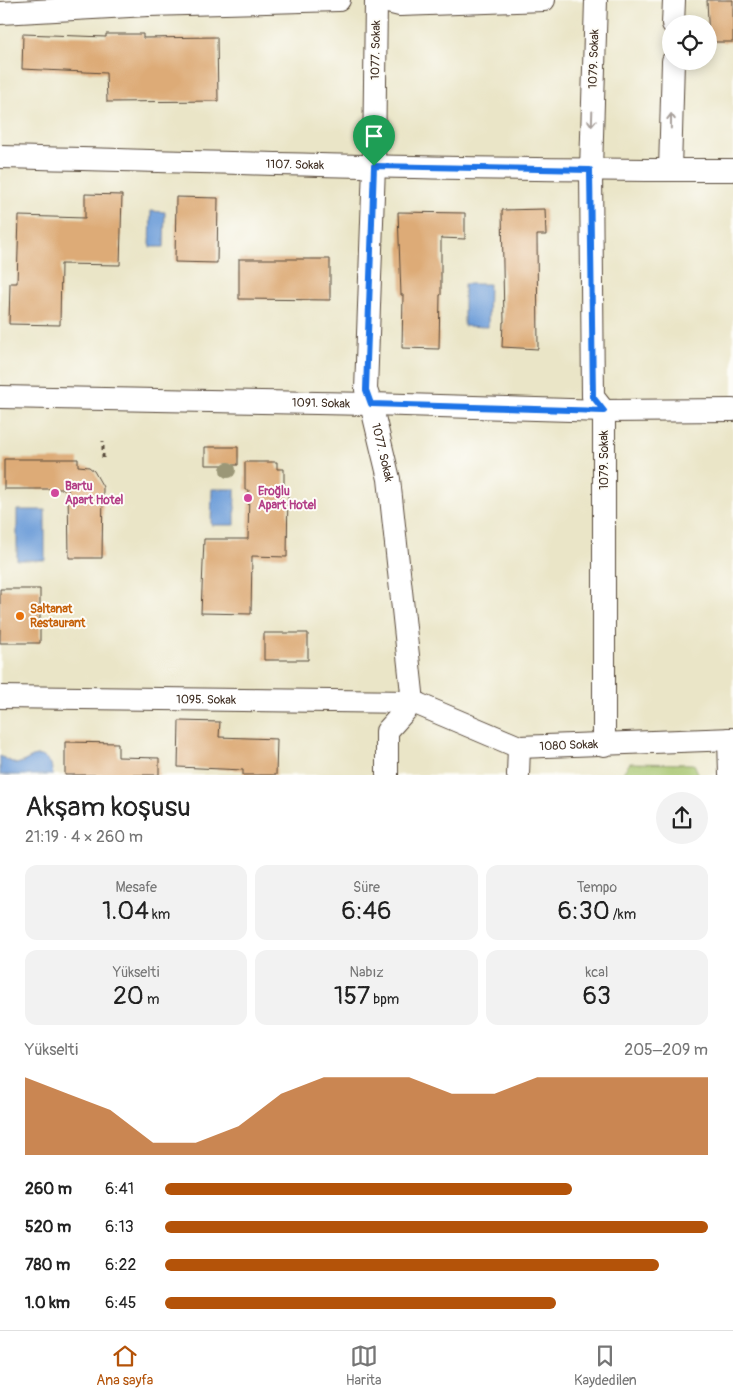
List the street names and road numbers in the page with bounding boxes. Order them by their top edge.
street label: 1077. Sokak [368,20,384,80]
street label: 1079. Sokak [585,29,603,89]
street label: 1107. Sokak [266,156,324,173]
street label: 1091. Sokak [292,395,350,411]
street label: 1077. Sokak [368,422,397,483]
street label: 1079. Sokak [597,430,612,490]
street label: 1095. Sokak [176,692,236,707]
street label: 1080 Sokak [539,737,598,754]

